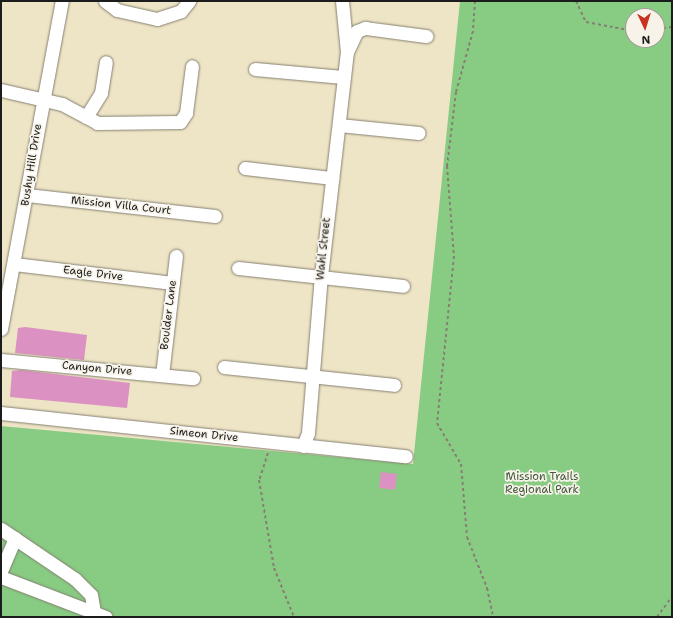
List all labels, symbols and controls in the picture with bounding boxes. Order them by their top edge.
north arrow [625,8,665,48]
text: N [641,32,651,47]
street label: Bushy Hill Drive [19,123,45,207]
street label: Mission Villa Court [70,194,172,218]
street label: Wahl Street [314,217,334,281]
street label: Eagle Drive [62,264,124,284]
street label: Boulder Lane [158,279,180,351]
street label: Canyon Drive [61,359,133,379]
street label: Simeon Drive [169,425,239,445]
park label: Mission Trails Regional Park [505,471,579,497]

